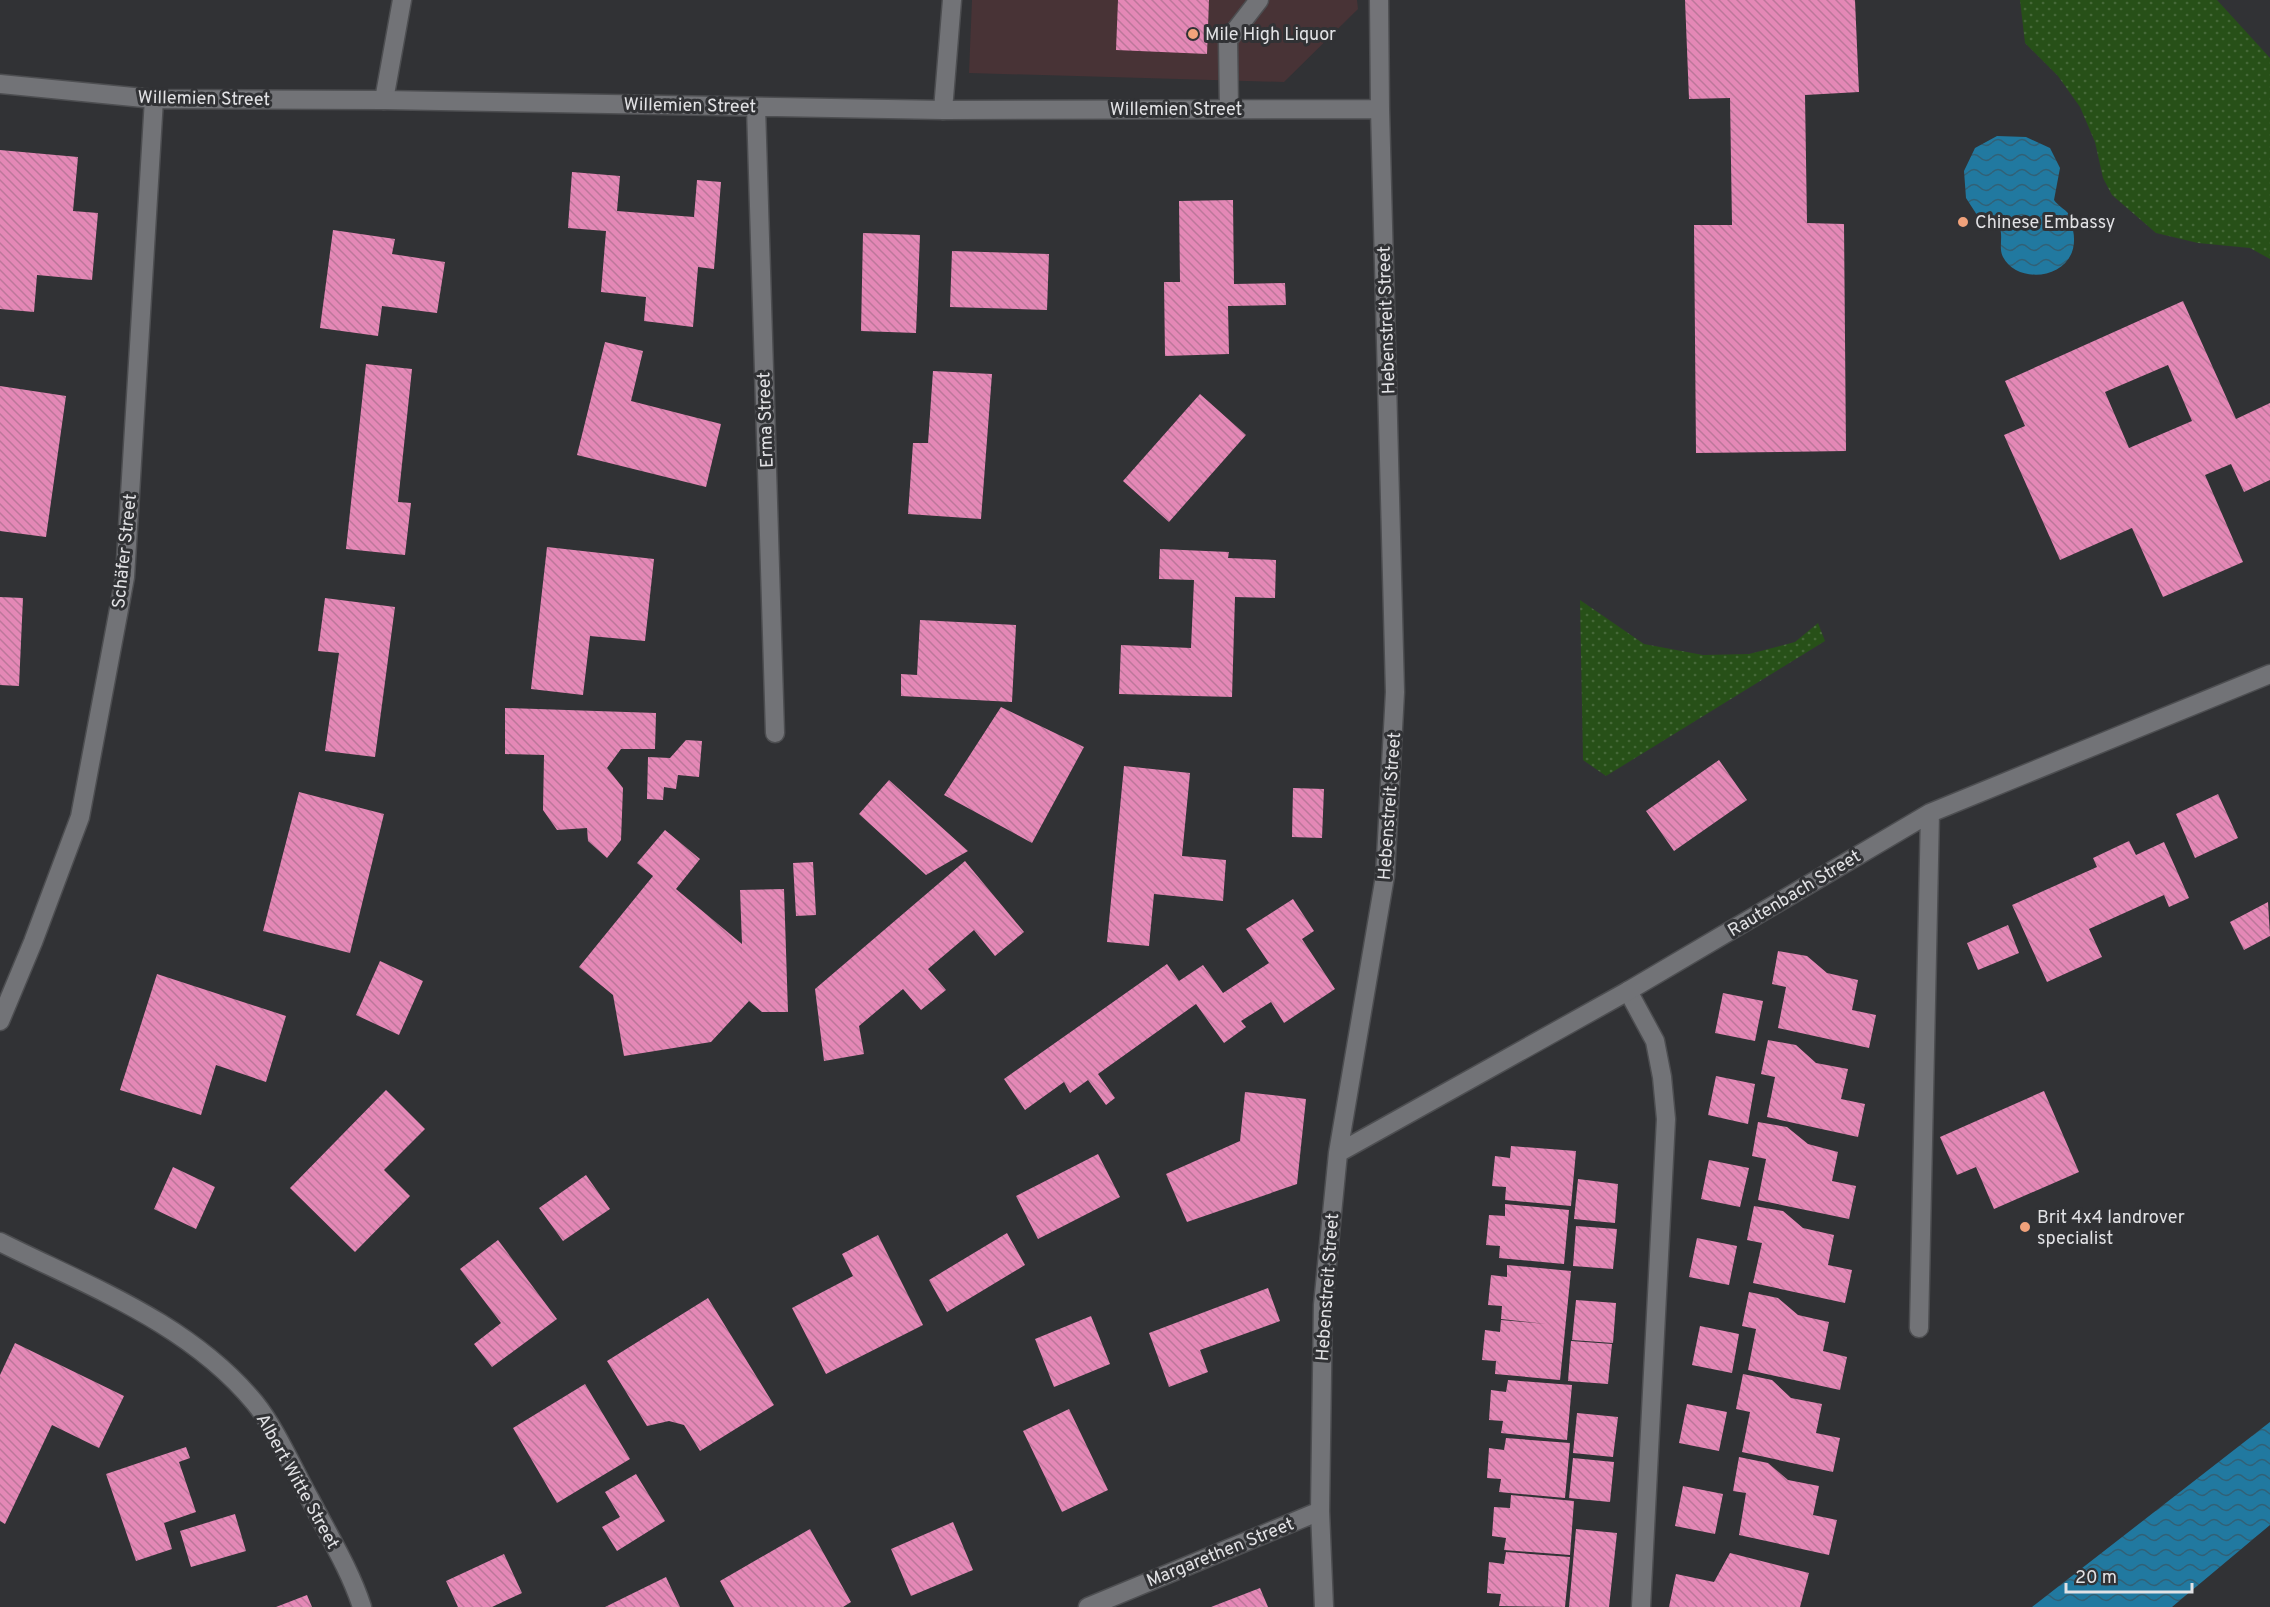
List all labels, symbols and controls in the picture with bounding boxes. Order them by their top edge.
place label: Mile High Liquor [1205,24,1336,47]
marker: Mile High Liquor [1186,27,1200,41]
street label: Willemien Street [137,87,270,112]
street label: Willemien Street [623,94,756,119]
street label: Willemien Street [1110,99,1242,122]
place label: Chinese Embassy [1975,212,2115,235]
marker: Chinese Embassy [1956,215,1970,229]
street label: Hebenstreit Street [1373,245,1402,395]
street label: Erma Street [753,371,780,468]
street label: Schäfer Street [108,493,143,610]
street label: Hebenstreit Street [1374,731,1407,881]
street label: Rautenbach Street [1724,846,1865,943]
place label: Brit 4x4 landrover specialist [2037,1207,2185,1251]
street label: Hebenstreit Street [1312,1212,1345,1362]
marker: Brit 4x4 landrover specialist [2018,1220,2032,1234]
street label: Albert Witte Street [250,1410,343,1554]
street label: Margarethen Street [1144,1513,1298,1593]
scale bar [2066,1556,2192,1594]
text: 20 m [2075,1567,2117,1590]

